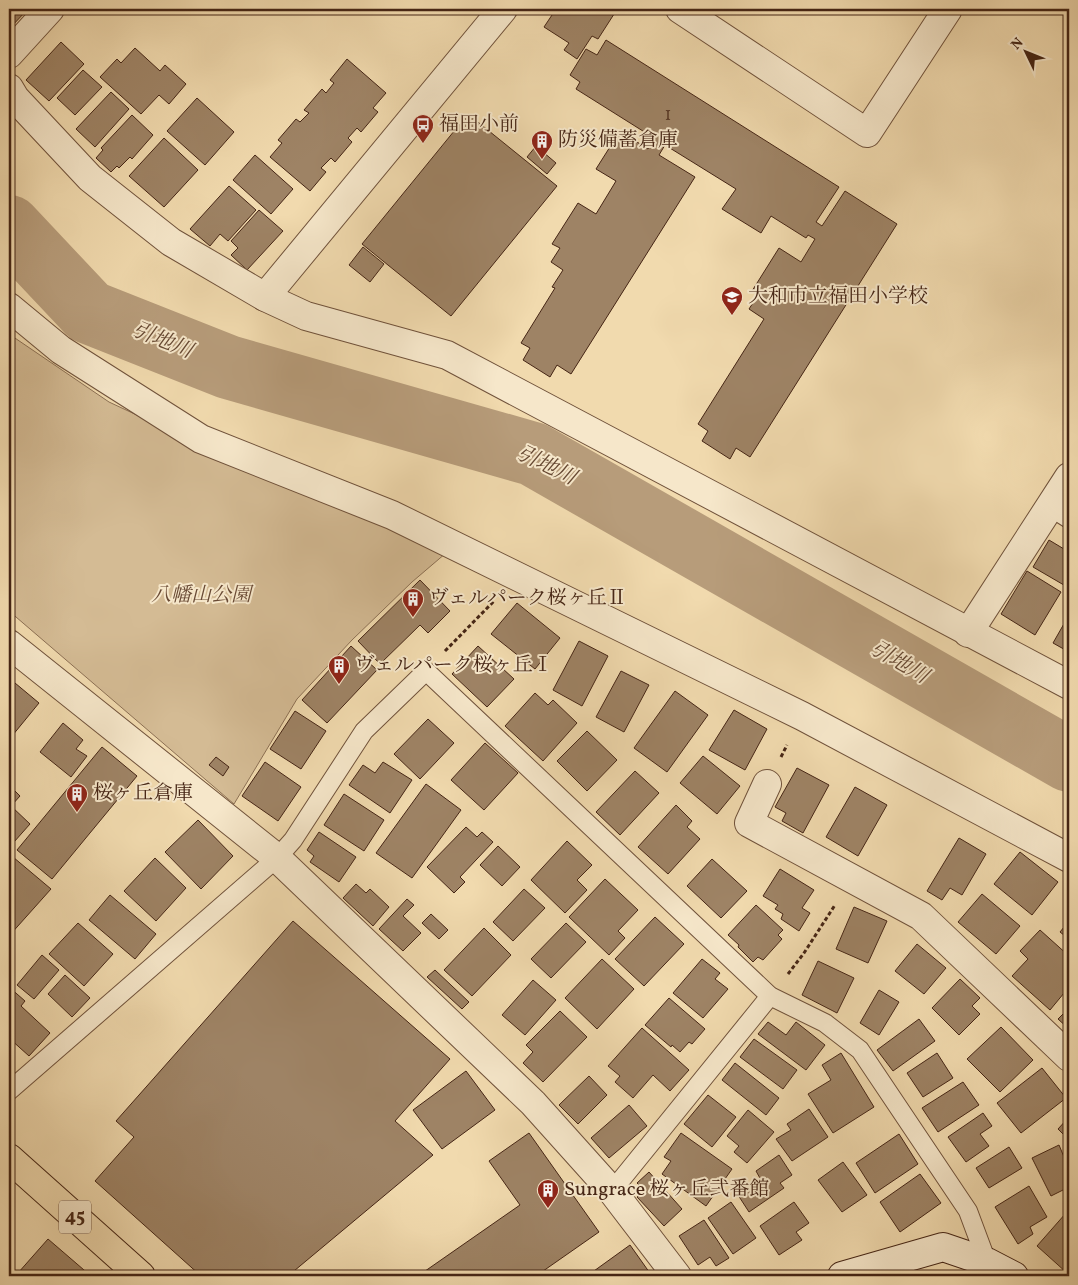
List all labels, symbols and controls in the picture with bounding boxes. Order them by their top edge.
north arrow [1000,28,1050,78]
text: N [1007,34,1028,54]
house number: 1 [665,103,671,128]
place label: 福田小前 [439,111,519,139]
bus stop icon: 福田小前 [411,113,435,144]
place label: 防災備蓄倉庫 [558,127,678,155]
building icon: 防災備蓄倉庫 [530,129,554,160]
place label: 大和市立福田小学校 [748,283,928,311]
school or university icon: 大和市立福田小学校 [720,285,744,316]
water label: 引地川 [127,316,198,367]
water label: 引地川 [511,439,582,494]
park label: 八幡山公園 [151,582,254,610]
place label: ヴェルパーク桜ヶ丘Ⅱ [429,585,627,613]
building icon: ヴェルパーク桜ヶ丘Ⅱ [401,587,425,618]
water label: 引地川 [864,635,935,692]
place label: ヴェルパーク桜ヶ丘Ⅰ [355,652,553,680]
building icon: ヴェルパーク桜ヶ丘Ⅰ [327,654,351,685]
place label: 桜ヶ丘倉庫 [93,780,193,808]
building icon: 桜ヶ丘倉庫 [65,782,89,813]
place label: Sungrace 桜ヶ丘弐番館 [564,1176,769,1204]
building icon: Sungrace 桜ヶ丘弐番館 [536,1178,560,1209]
road number: 45 [59,1200,91,1234]

